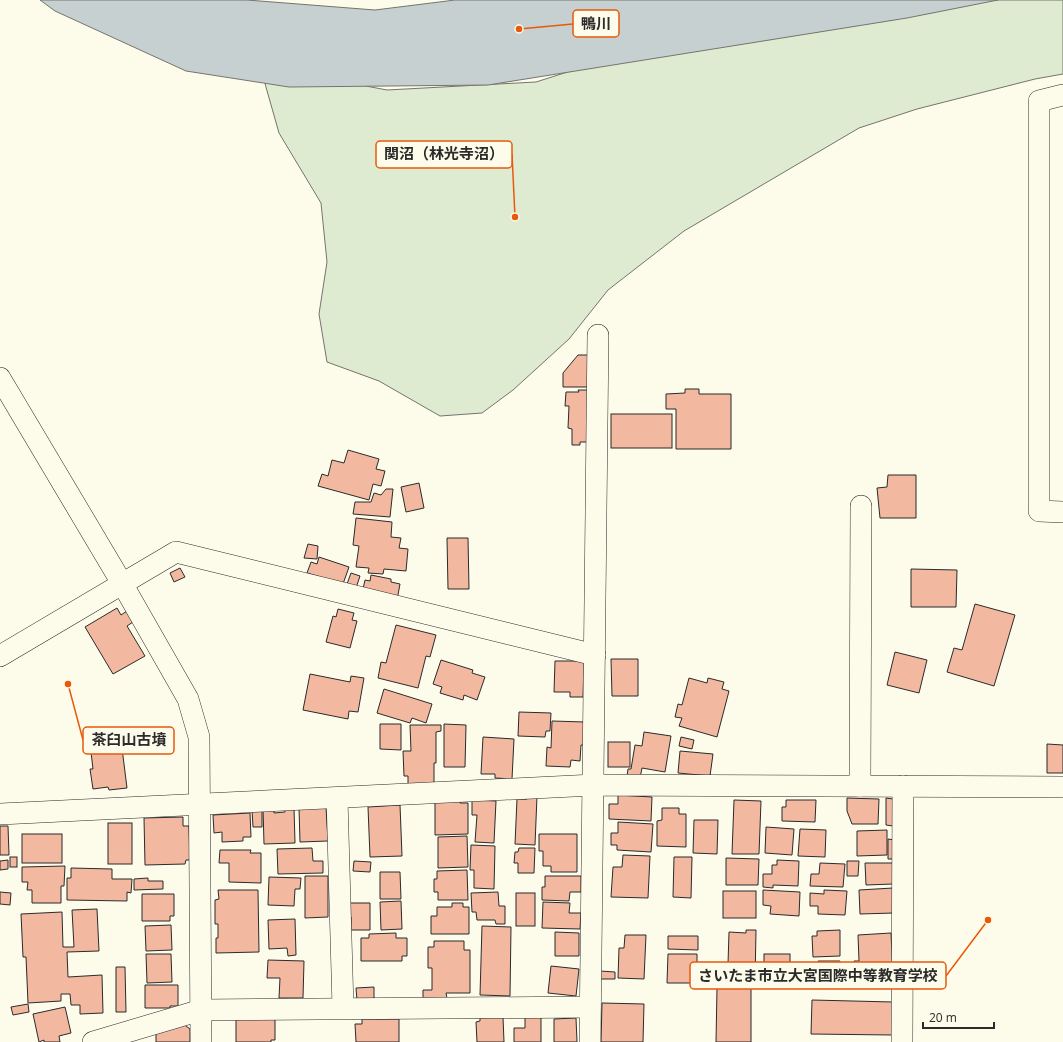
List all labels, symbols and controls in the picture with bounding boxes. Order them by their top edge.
callout: 鴨川 [573,10,619,37]
text: 鴨川 [581,13,611,33]
callout: 関沼（林光寺沼） [376,141,512,168]
text: 関沼（林光寺沼） [384,143,504,163]
callout: 茶臼山古墳 [83,727,174,754]
text: 茶臼山古墳 [91,729,167,749]
callout: さいたま市立大宮国際中等教育学校 [690,962,946,989]
text: さいたま市立大宮国際中等教育学校 [698,965,938,985]
scale bar [923,1004,994,1030]
text: 20 m [929,1009,957,1026]

